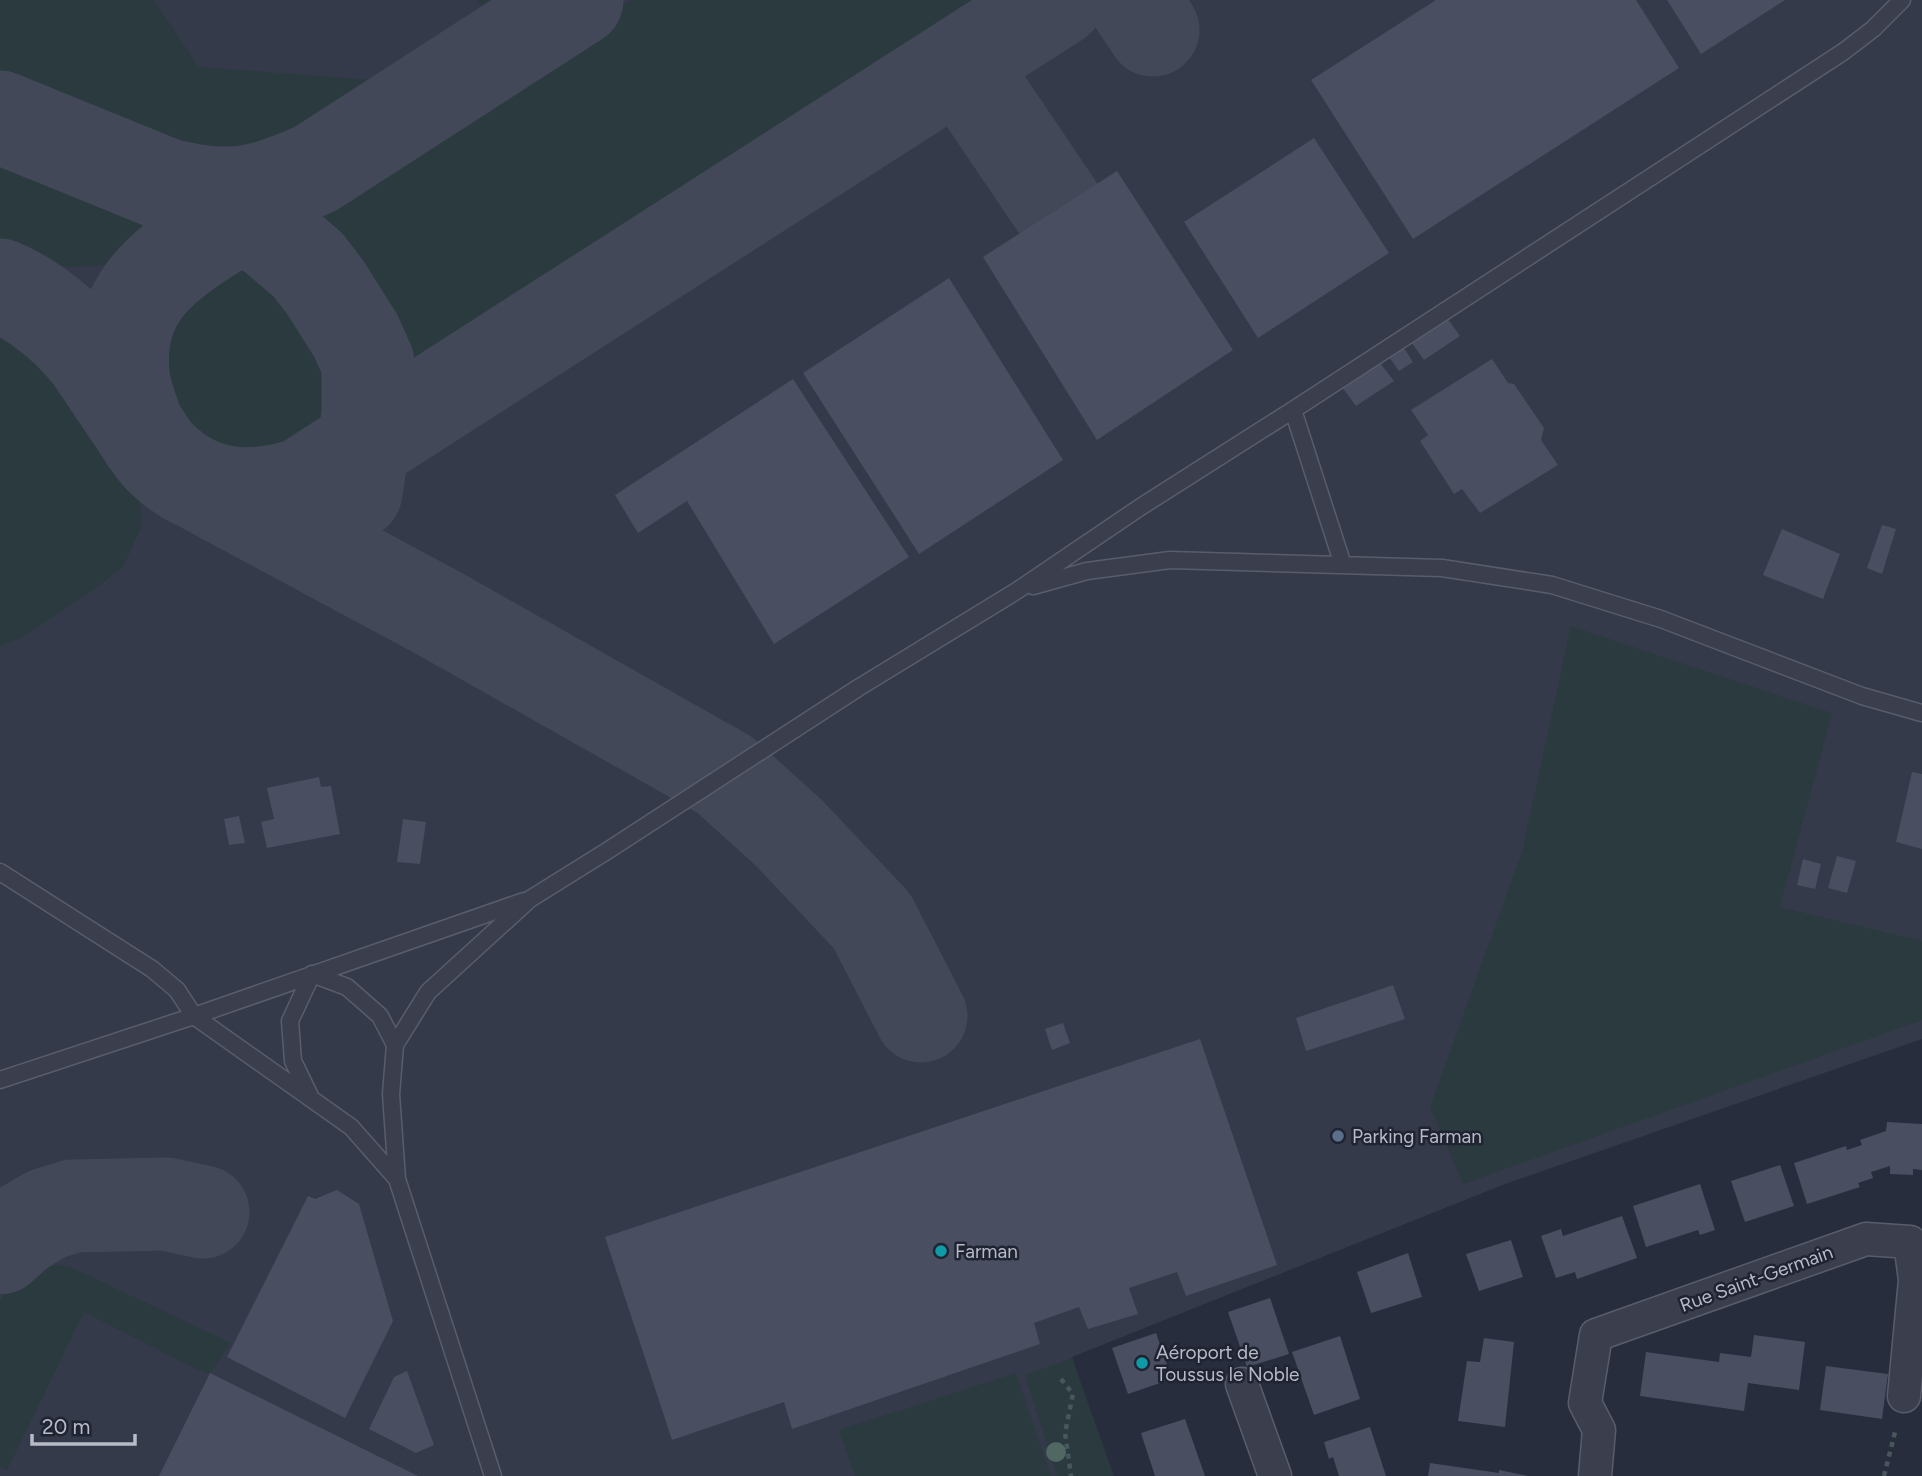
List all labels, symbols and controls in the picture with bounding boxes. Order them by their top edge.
place label: Parking Farman [1352,1125,1482,1148]
marker: Parking Farman [1330,1128,1346,1144]
place label: Farman [955,1240,1018,1263]
street label: Rue Saint-Germain [1677,1240,1836,1317]
marker: Farman [933,1243,949,1259]
place label: Aéroport de Toussus le Noble [1156,1341,1299,1386]
marker: Aéroport de Toussus le Noble [1134,1355,1150,1371]
scale bar [32,1402,135,1446]
text: 20 m [42,1414,90,1439]

